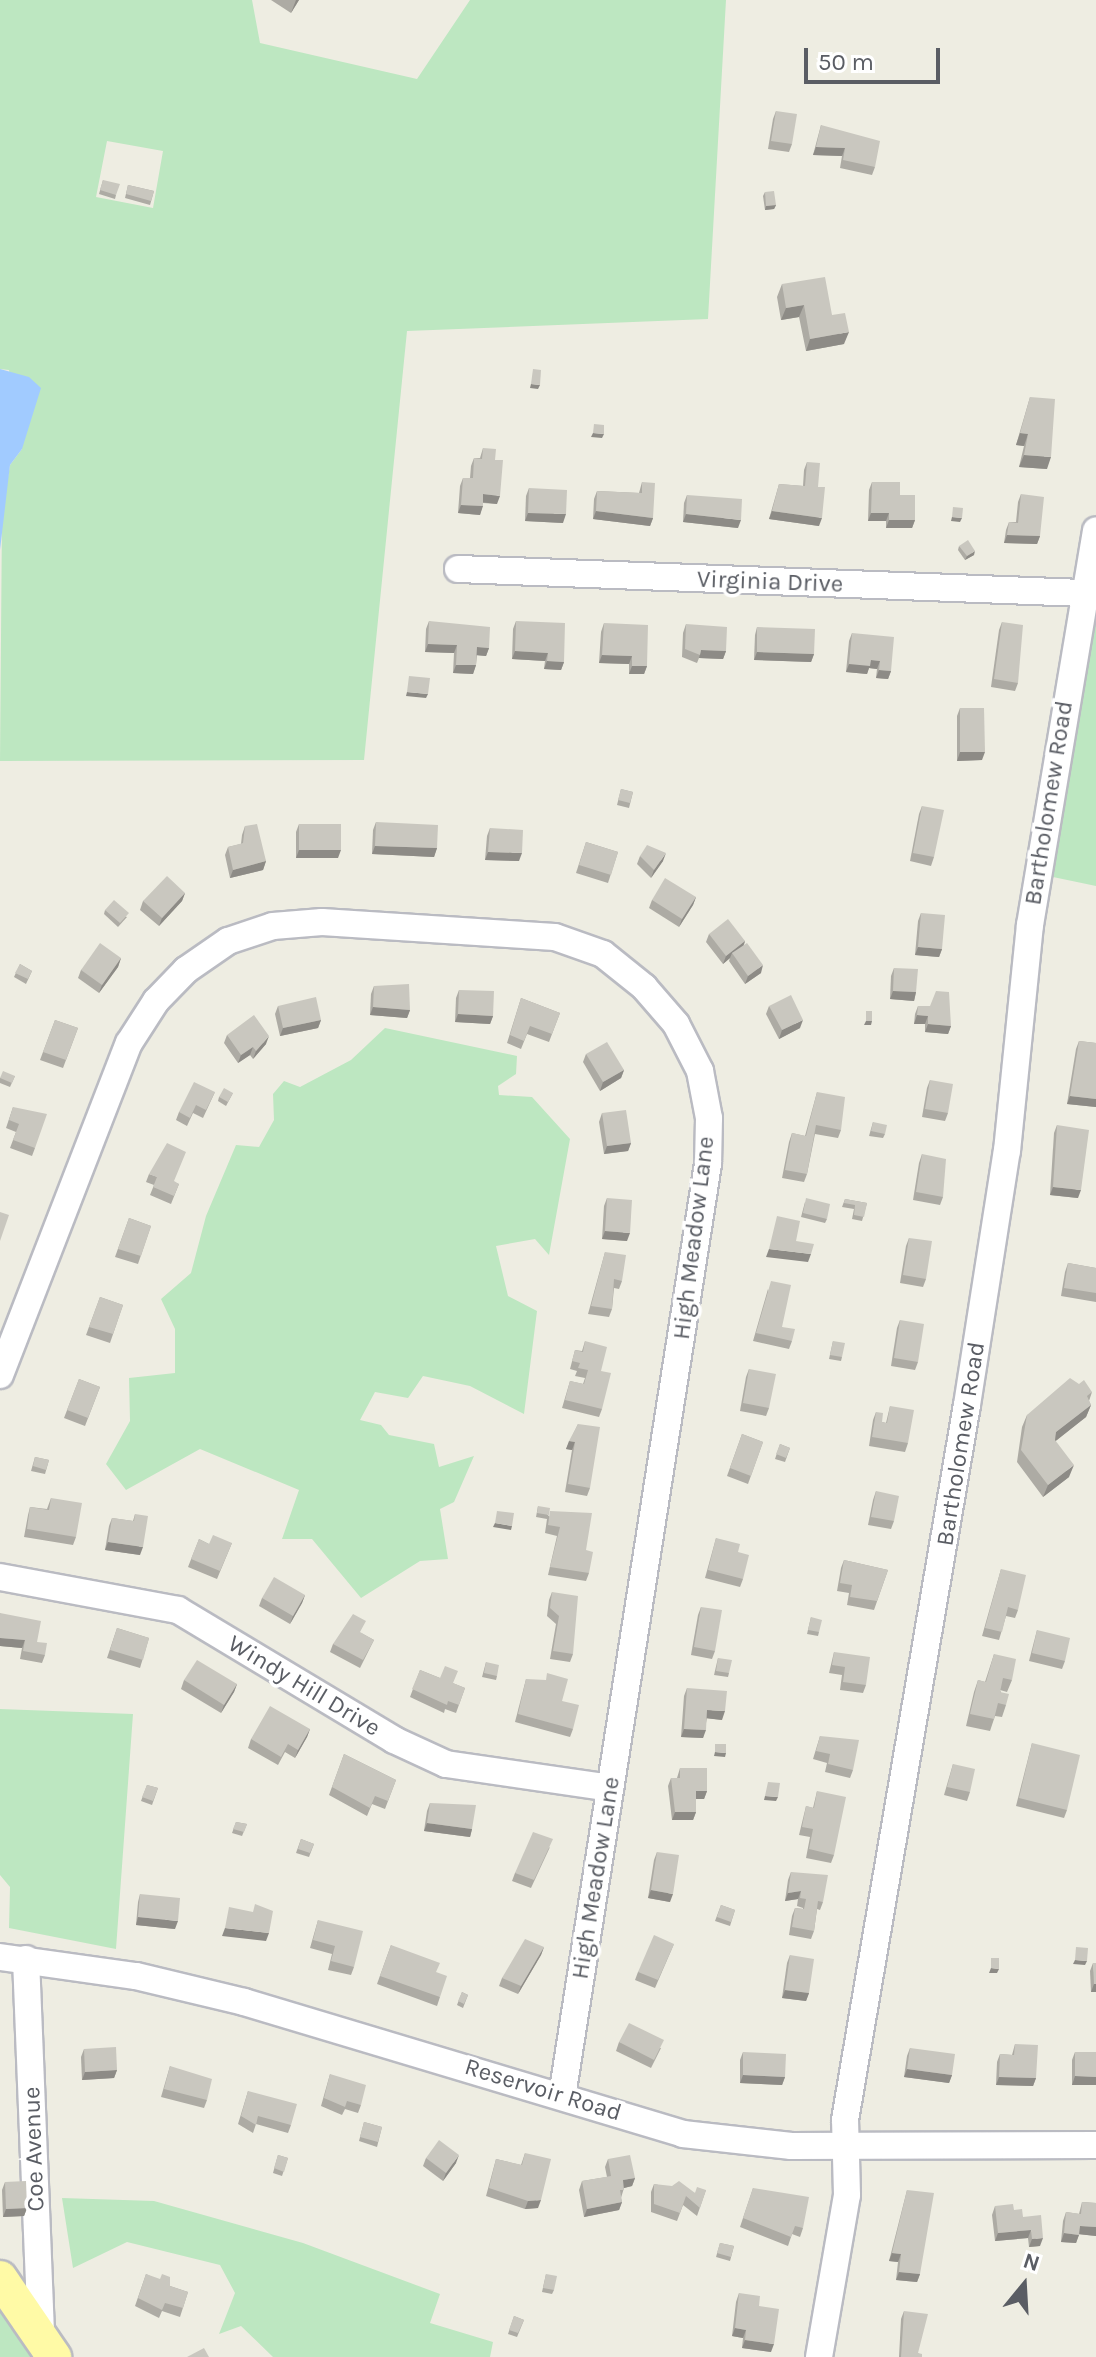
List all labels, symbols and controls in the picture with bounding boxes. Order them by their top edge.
scale bar [808,32,944,82]
text: 50 m [818,48,874,76]
street label: Virginia Drive [696,565,844,599]
street label: Bartholomew Road [1019,699,1079,907]
street label: High Meadow Lane [667,1135,721,1341]
street label: Bartholomew Road [931,1340,991,1548]
street label: Windy Hill Drive [223,1629,385,1743]
street label: High Meadow Lane [566,1775,626,1981]
street label: Reservoir Road [461,2052,625,2128]
street label: Coe Avenue [17,2086,51,2212]
north arrow [984,2245,1064,2325]
text: N [1020,2247,1043,2277]

